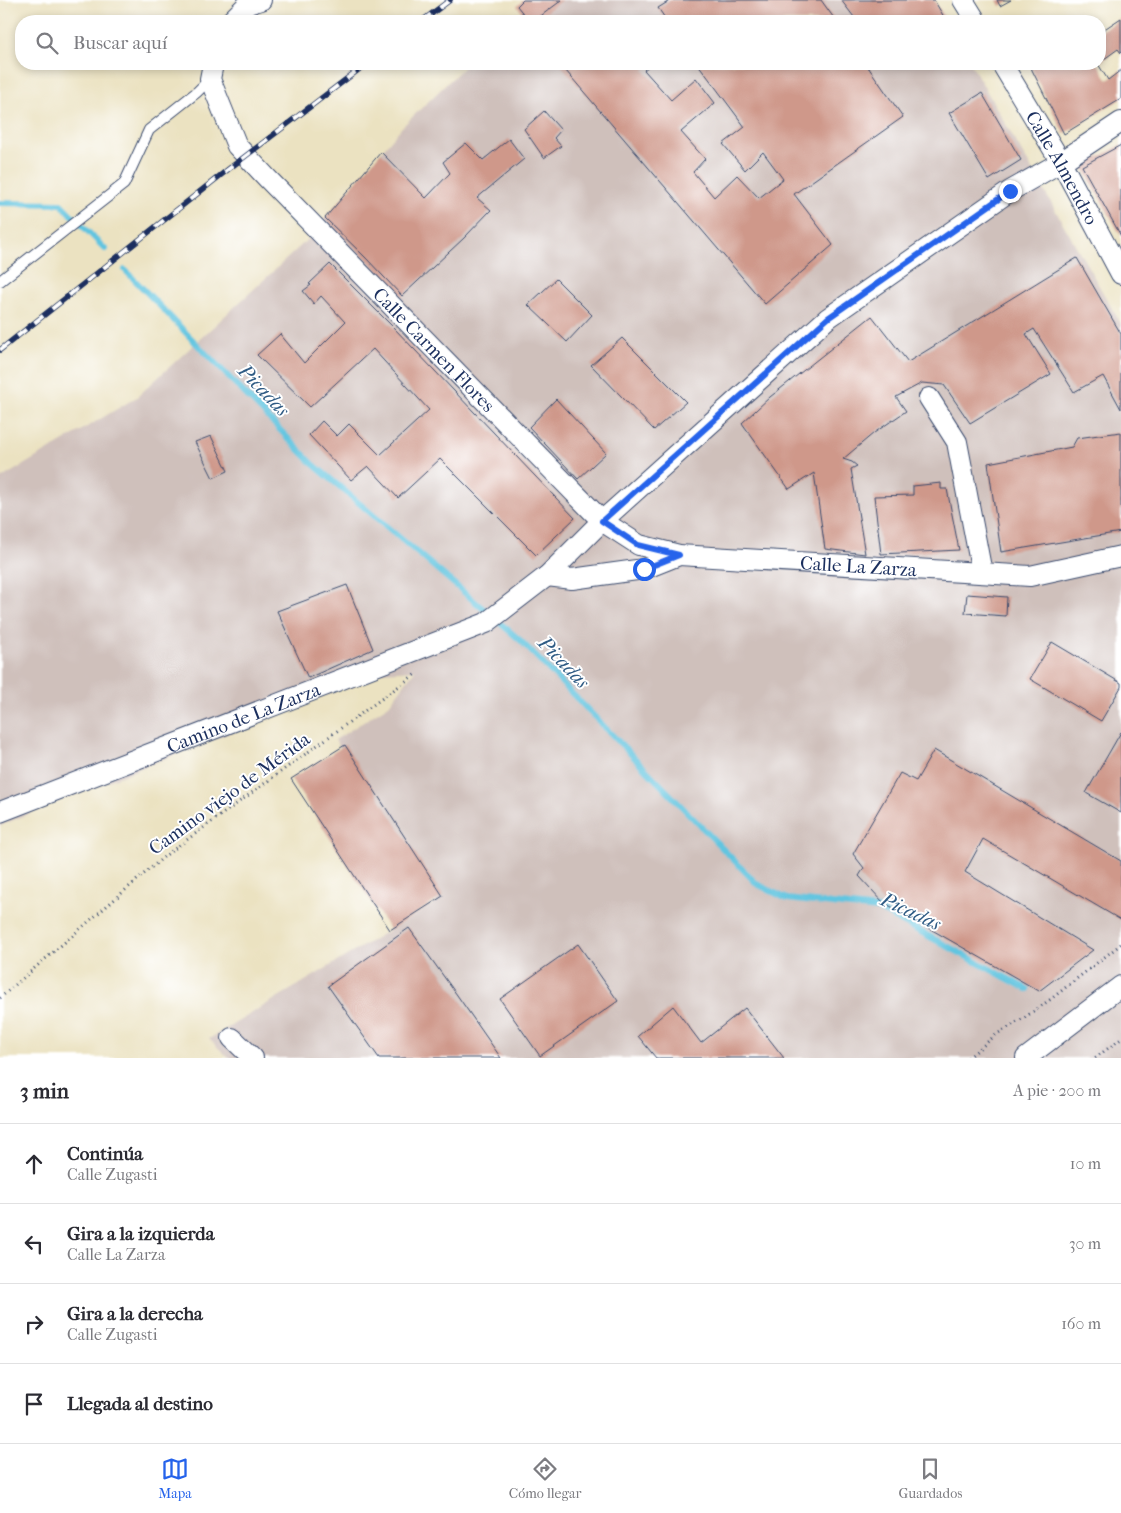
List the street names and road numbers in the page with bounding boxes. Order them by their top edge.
street label: Calle Almendro [1021,107,1103,229]
street label: Calle Carmen Flores [368,283,499,417]
street label: Calle La Zarza [799,552,918,581]
street label: Camino de La Zarza [164,678,324,758]
street label: Camino viejo de Mérida [145,728,315,860]

